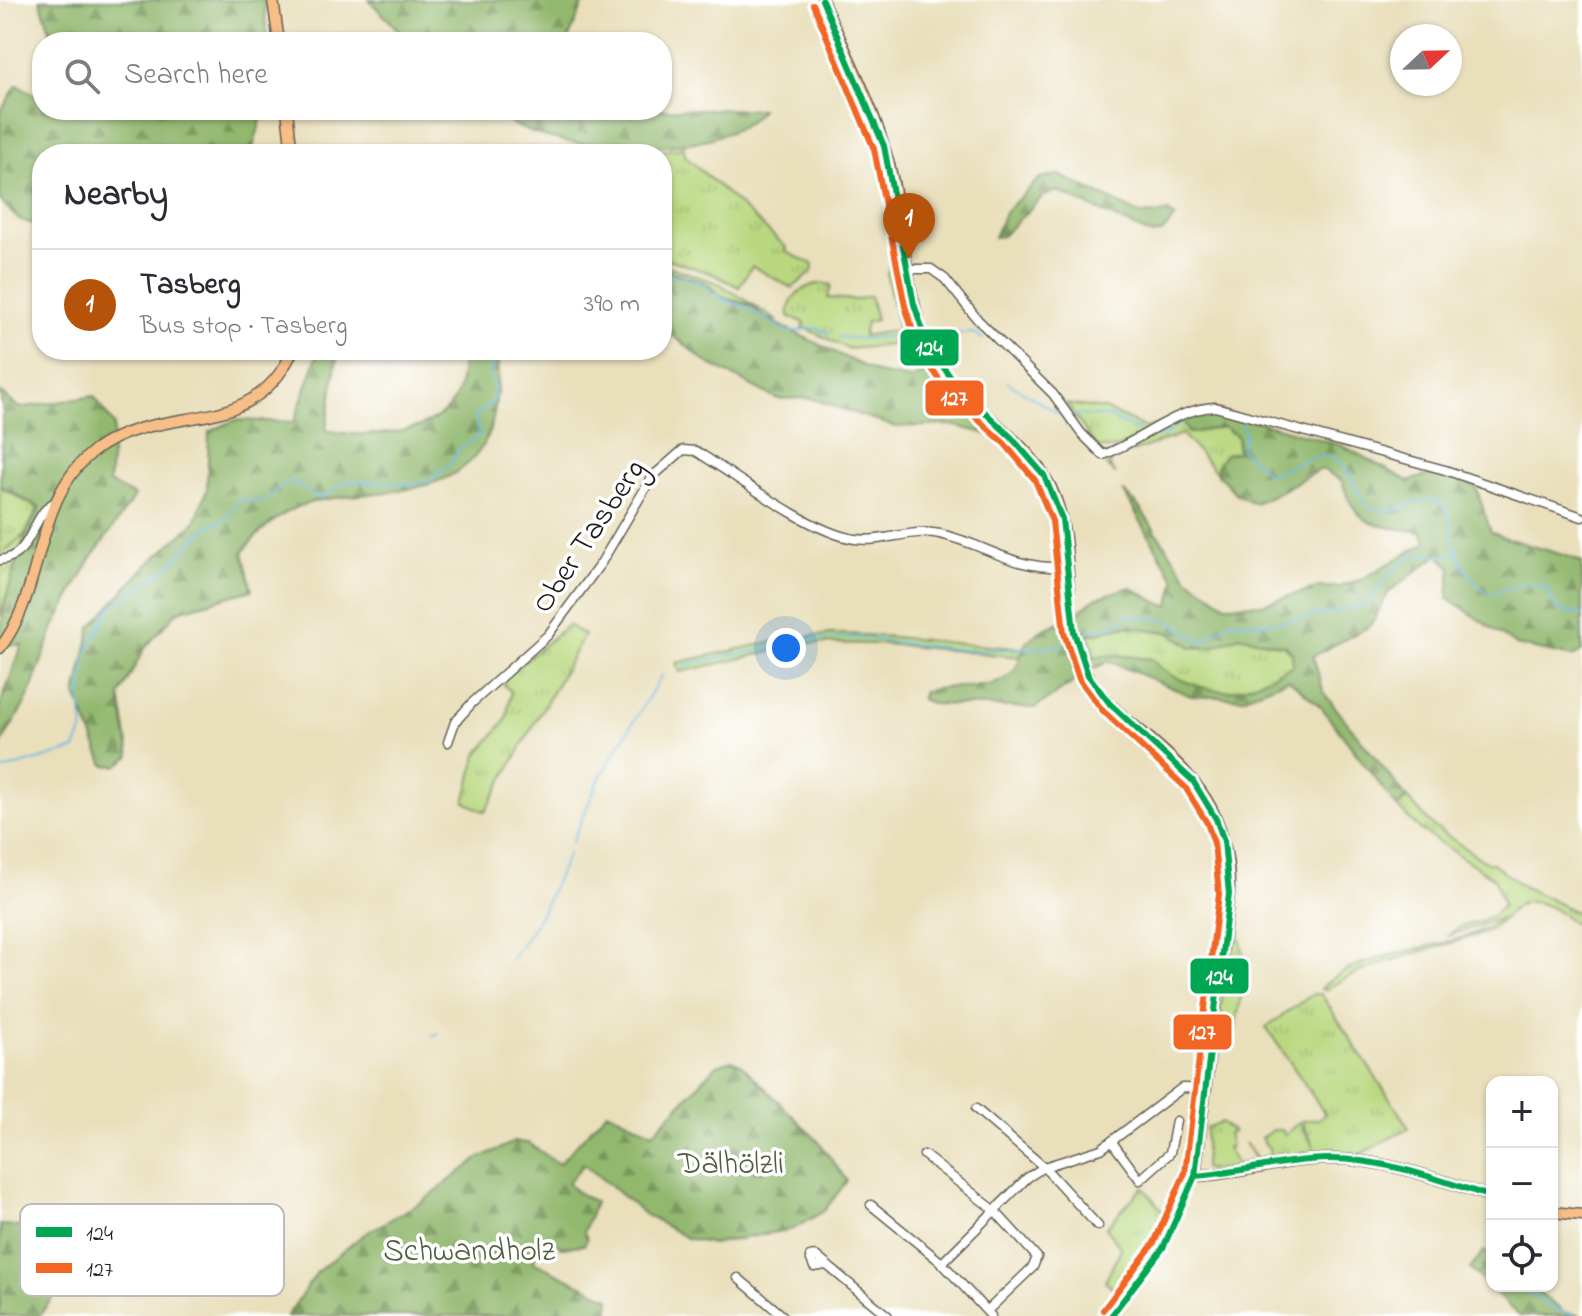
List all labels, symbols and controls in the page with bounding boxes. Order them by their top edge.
north arrow [1390,24,1462,96]
search box [32,32,672,120]
icon: search [60,54,104,98]
text: Search here [124,54,268,98]
text: Nearby [64,171,168,221]
pin: 1 [883,193,935,259]
text: Tasberg [140,264,241,308]
text: 1 [86,286,94,324]
text: 390 m [584,286,640,324]
text: Bus stop · Tasberg [140,308,348,346]
line badge: 124 [899,328,960,367]
text: 124 [916,334,943,366]
line badge: 127 [924,379,985,417]
text: 127 [941,384,968,416]
street label: Ober Tasberg [521,450,659,624]
your location [766,628,806,668]
line badge: 124 [1189,957,1250,995]
text: 124 [1206,963,1233,995]
line badge: 127 [1172,1013,1233,1051]
text: 127 [1189,1018,1216,1050]
map controls [1486,1076,1558,1292]
button: + [1486,1076,1558,1148]
park label: Dälhölzli [677,1142,784,1189]
button: − [1486,1148,1558,1220]
legend [20,1204,284,1296]
text: 124 [86,1219,113,1251]
button: locate [1486,1220,1558,1292]
park label: Schwandholz [383,1229,555,1276]
text: 127 [86,1255,113,1287]

